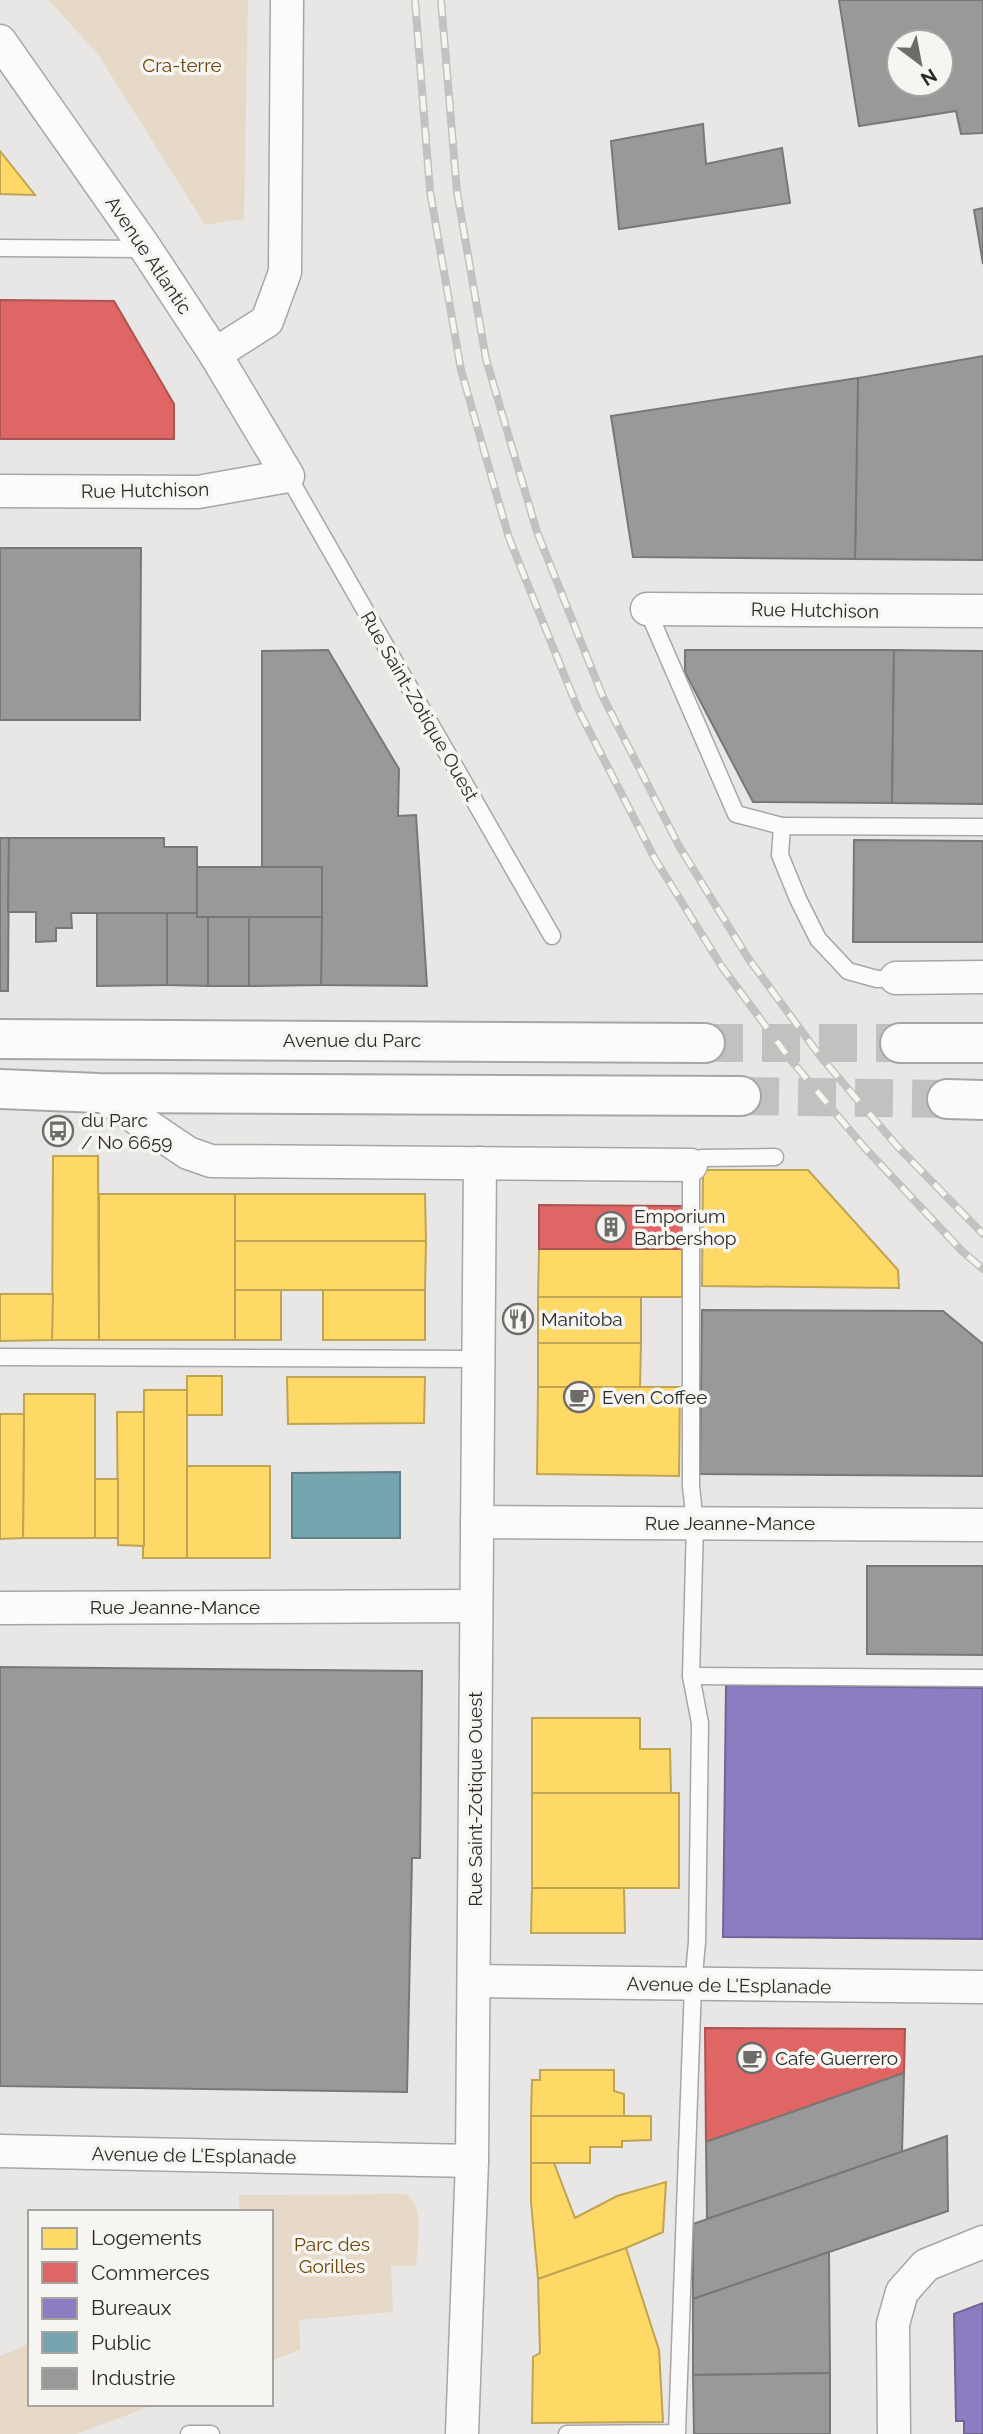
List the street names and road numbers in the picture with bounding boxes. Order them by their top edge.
street label: Avenue Atlantic [102,192,196,318]
street label: Rue Hutchison [81,478,209,502]
street label: Rue Hutchison [751,598,879,622]
street label: Rue Saint-Zotique Ouest [357,607,484,805]
street label: Avenue du Parc [283,1029,421,1051]
street label: Rue Jeanne-Mance [645,1512,815,1534]
street label: Rue Jeanne-Mance [90,1596,260,1618]
street label: Rue Saint-Zotique Ouest [464,1691,486,1907]
street label: Avenue de L'Esplanade [626,1972,832,1998]
street label: Avenue de L'Esplanade [91,2142,297,2168]

